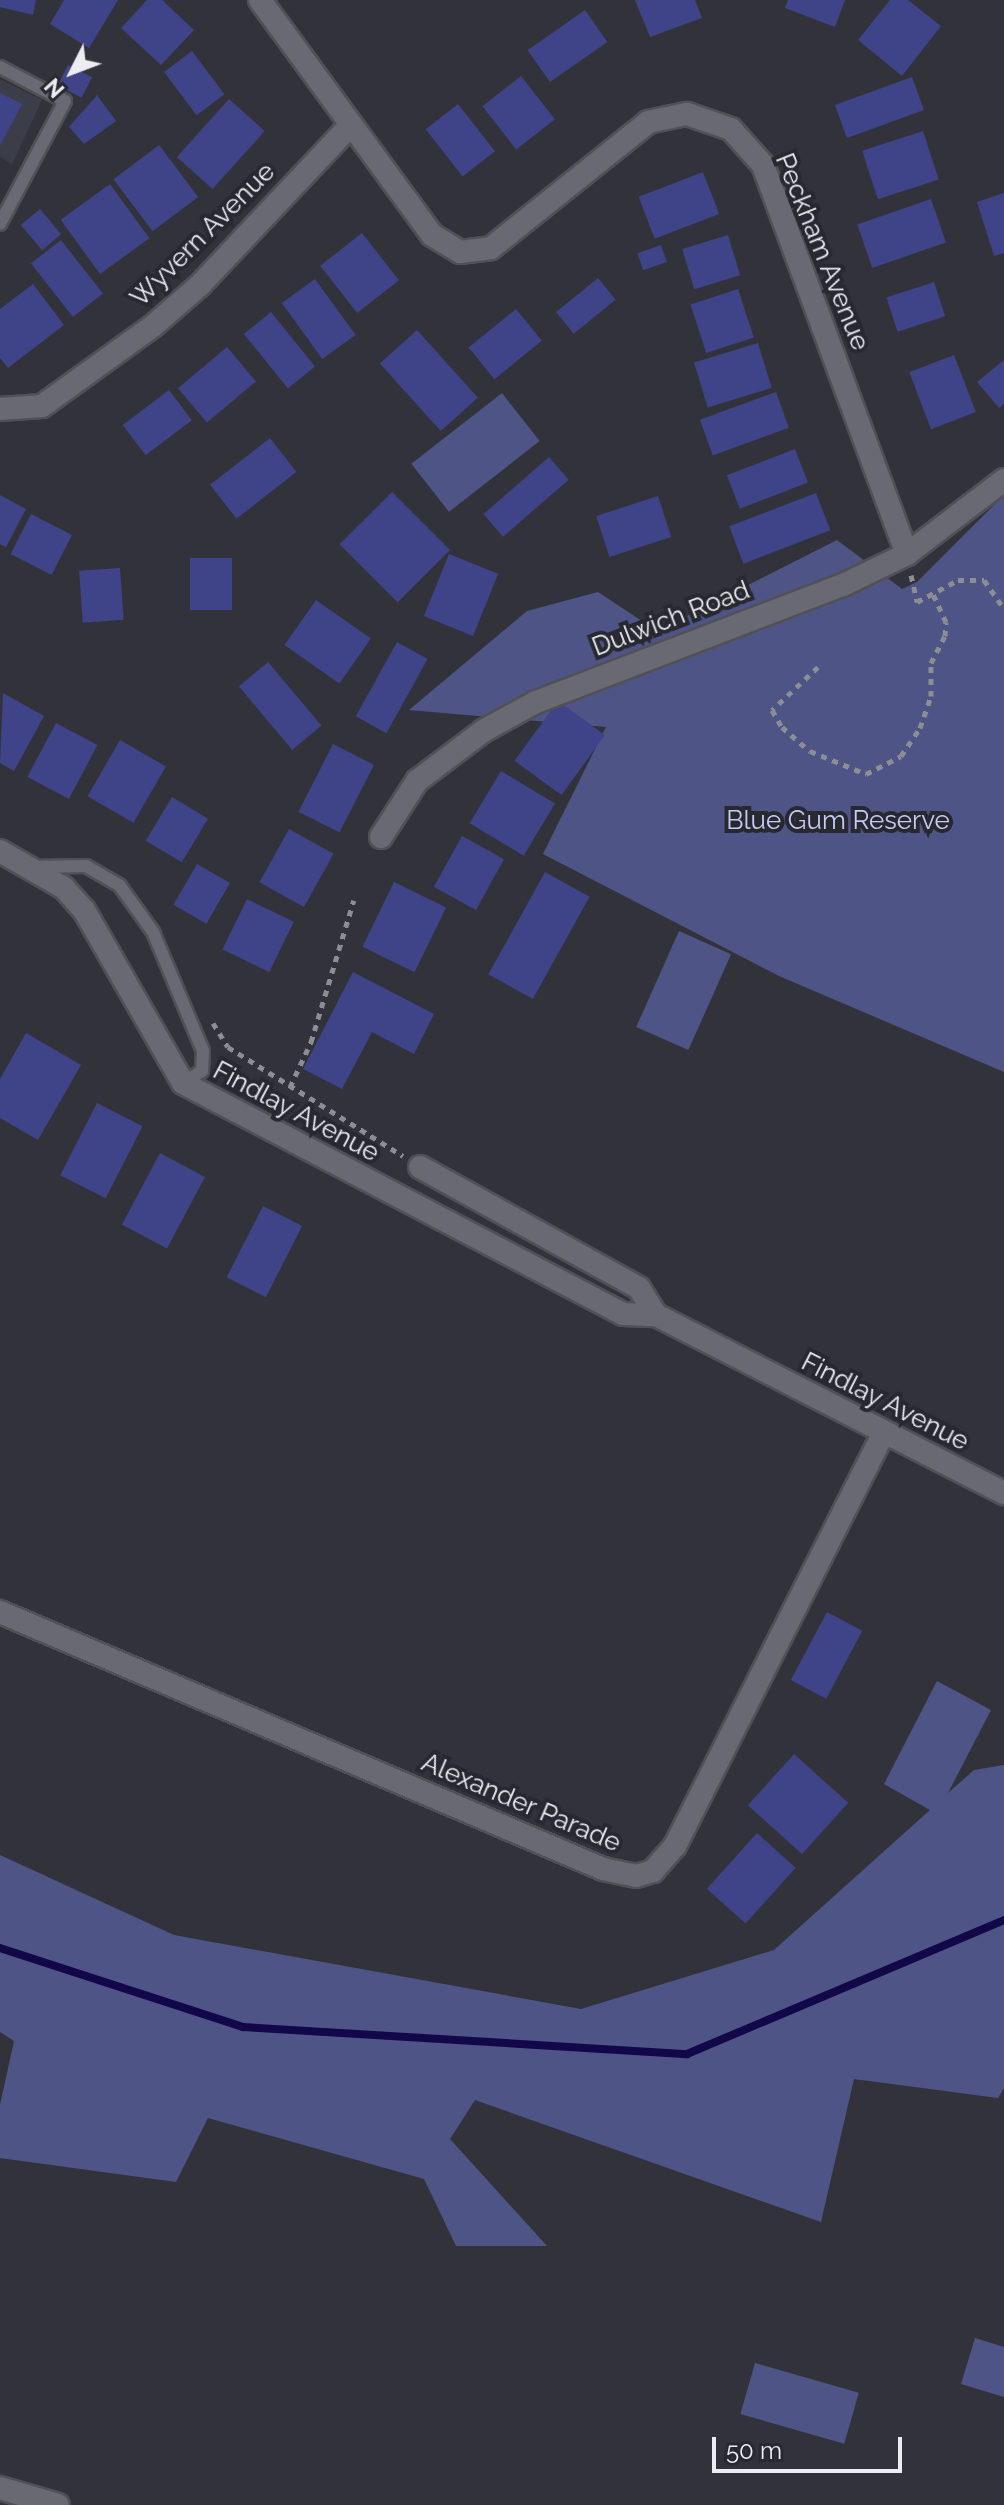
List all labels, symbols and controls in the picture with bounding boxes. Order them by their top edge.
north arrow [32,32,112,112]
text: N [39,73,69,103]
street label: Peckham Avenue [768,149,876,355]
street label: Wyvern Avenue [124,156,282,314]
street label: Dulwich Road [588,575,754,663]
park label: Blue Gum Reserve [726,805,950,837]
street label: Findlay Avenue [207,1055,385,1169]
street label: Findlay Avenue [795,1346,975,1458]
street label: Alexander Parade [417,1747,625,1859]
scale bar [716,2421,906,2471]
text: 50 m [726,2436,782,2465]

